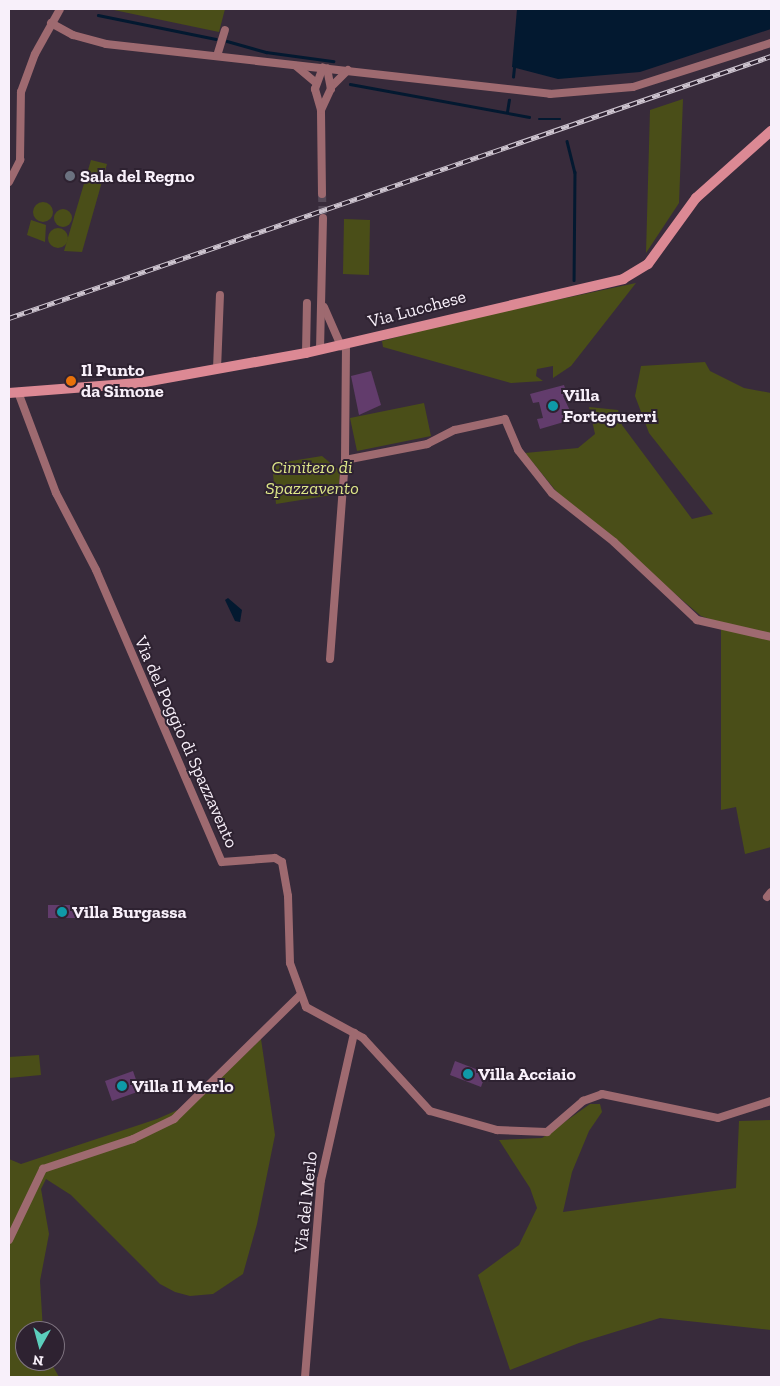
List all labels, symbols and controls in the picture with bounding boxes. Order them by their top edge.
place label: Sala del Regno [80,165,195,187]
marker: Sala del Regno [64,170,76,182]
street label: Via Lucchese [366,286,468,332]
place label: Il Punto da Simone [81,360,164,402]
marker: Il Punto da Simone [65,375,77,387]
place label: Villa Forteguerri [563,385,657,428]
marker: Villa Forteguerri [547,400,559,412]
park label: Cimitero di Spazzavento [265,457,359,499]
street label: Via del Poggio di Spazzavento [129,633,243,851]
place label: Villa Burgassa [72,901,187,923]
marker: Villa Burgassa [56,906,68,918]
place label: Villa Acciaio [478,1063,576,1085]
marker: Villa Acciaio [462,1068,474,1080]
place label: Villa Il Merlo [132,1075,234,1097]
marker: Villa Il Merlo [116,1080,128,1092]
street label: Via del Merlo [290,1150,322,1254]
north arrow [15,1321,65,1371]
text: N [32,1351,45,1369]

